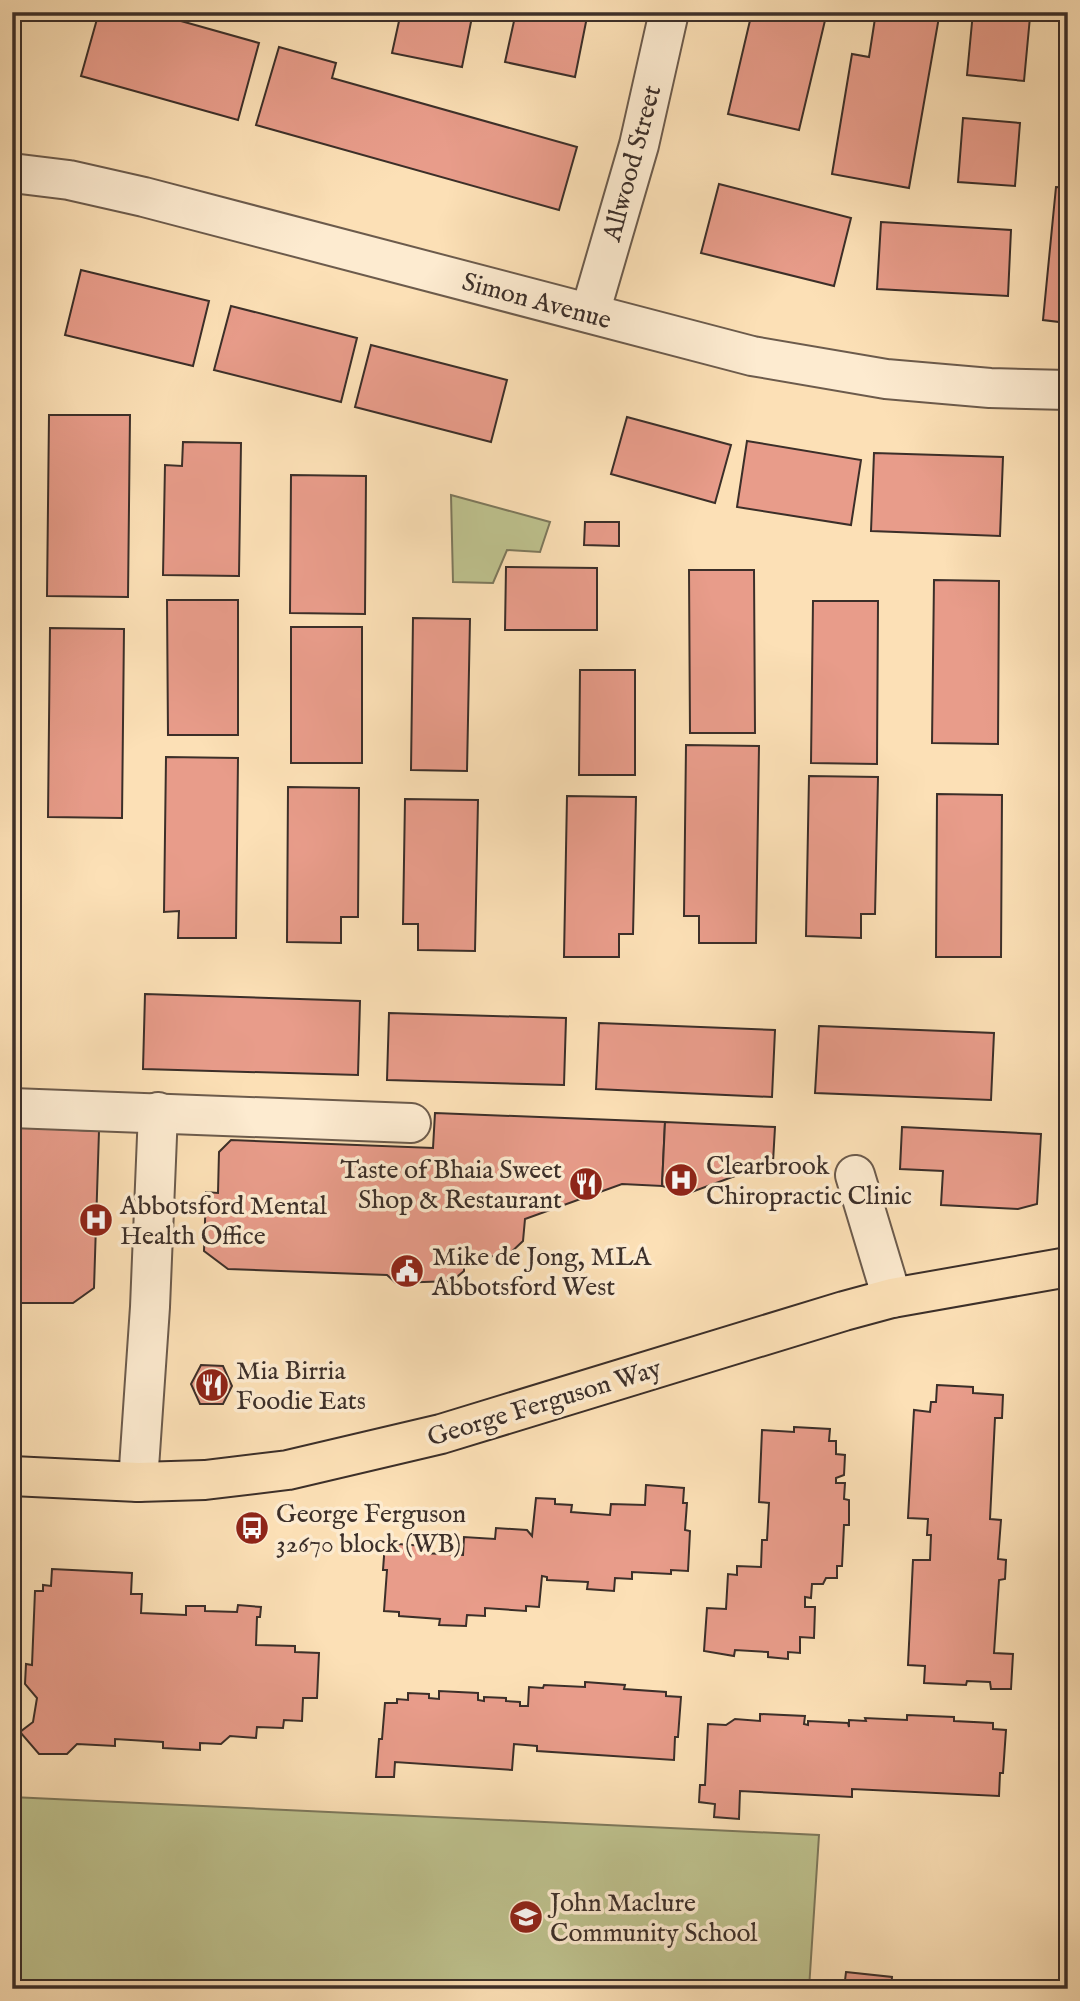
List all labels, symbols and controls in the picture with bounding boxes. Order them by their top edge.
street label: Allwood Street [596,82,669,246]
street label: Simon Avenue [458,266,615,337]
place label: Clearbrook Chiropractic Clinic [706,1150,912,1213]
place label: Taste of Bhaia Sweet Shop & Restaurant [340,1154,562,1217]
hospital icon: Clearbrook Chiropractic Clinic [662,1161,700,1199]
restaurant icon: Taste of Bhaia Sweet Shop & Restaurant [567,1165,605,1203]
place label: Abbotsford Mental Health Office [119,1190,328,1253]
hospital icon: Abbotsford Mental Health Office [77,1201,115,1239]
place label: Mike de Jong, MLA Abbotsford West [431,1241,652,1304]
public building icon: Mike de Jong, MLA Abbotsford West [388,1252,426,1290]
street label: George Ferguson Way [424,1352,666,1455]
place label: Mia Birria Foodie Eats [236,1355,366,1418]
restaurant icon: Mia Birria Foodie Eats [193,1366,231,1404]
place label: George Ferguson 32670 block (WB) [276,1498,466,1561]
bus stop icon: George Ferguson 32670 block (WB) [233,1509,271,1547]
place label: John Maclure Community School [547,1887,758,1950]
school or university icon: John Maclure Community School [507,1898,545,1936]

